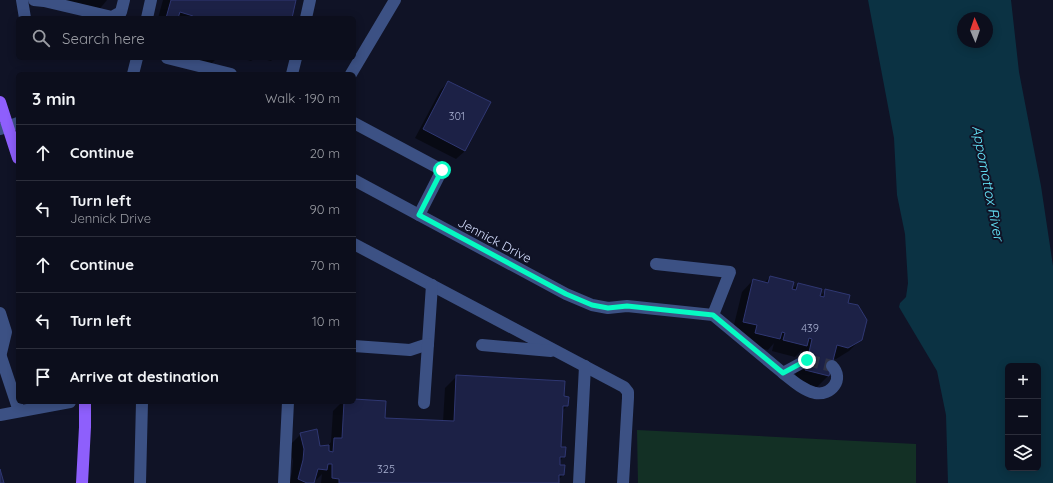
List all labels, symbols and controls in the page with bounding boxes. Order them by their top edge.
north arrow [957,12,993,48]
search box [16,16,356,60]
icon: search [30,27,52,49]
text: Search here [62,29,145,48]
text: 3 min [32,88,76,109]
text: Walk · 190 m [265,90,340,106]
house number: 301 [449,109,465,123]
water label: Appomattox River [968,124,1008,244]
icon: ahead [32,142,54,164]
text: Continue [70,143,134,162]
text: 20 m [310,145,340,161]
route start [433,161,451,179]
text: Turn left [70,191,132,210]
icon: left [32,198,54,220]
text: 90 m [310,201,340,217]
text: Jennick Drive [70,210,151,226]
street label: Jennick Drive [455,214,535,266]
icon: ahead [32,254,54,276]
text: Continue [70,255,134,274]
text: 70 m [310,257,340,273]
icon: left [32,310,54,332]
text: Turn left [70,311,132,330]
text: 10 m [312,313,340,329]
house number: 439 [801,321,819,335]
route end [798,351,816,369]
map controls [1005,363,1041,471]
button: + [1005,363,1041,399]
icon: arrive [32,366,54,388]
text: Arrive at destination [70,367,219,386]
button: − [1005,399,1041,435]
button: layers [1005,435,1041,471]
house number: 325 [377,462,395,476]

